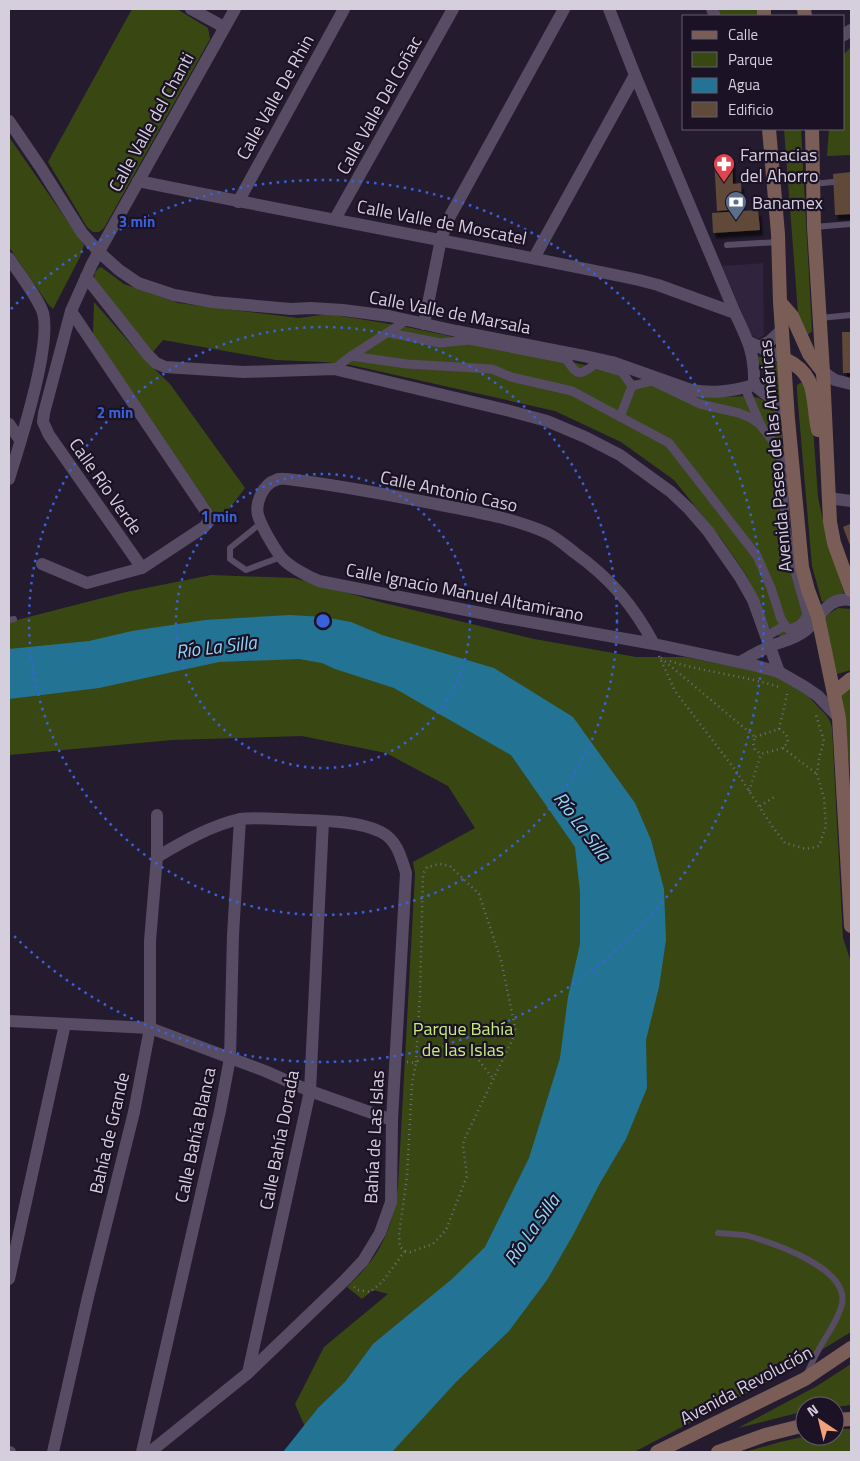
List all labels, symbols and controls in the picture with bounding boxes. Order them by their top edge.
legend [682,15,845,130]
text: Calle [728,23,758,46]
street label: Calle Valle De Rhin [229,29,321,165]
street label: Calle Valle Del Coñac [330,31,428,179]
street label: Calle Valle del Chanti [101,47,201,197]
text: Parque [728,48,773,71]
text: Agua [728,73,760,96]
text: Edificio [728,98,773,121]
place label: Farmacias del Ahorro [740,141,818,189]
pharmacy icon: Farmacias del Ahorro [712,152,736,183]
place label: Banamex [752,189,823,216]
bank icon: Banamex [724,190,748,221]
street label: Calle Valle de Moscatel [355,192,529,252]
text: 3 min [119,210,155,233]
street label: Calle Valle de Marsala [367,283,533,341]
street label: Avenida Paseo de las Américas [751,339,799,573]
text: 2 min [97,401,133,424]
street label: Calle Río Verde [63,432,149,540]
street label: Calle Antonio Caso [378,463,520,519]
text: 1 min [201,505,237,528]
street label: Calle Ignacio Manuel Altamirano [344,556,586,628]
centre of rings [314,612,332,630]
water label: Río La Silla [174,626,259,665]
water label: Río La Silla [547,785,620,868]
park label: Parque Bahía de las Islas [413,1015,513,1063]
street label: Calle Bahía Blanca [167,1065,223,1205]
street label: Calle Bahía Dorada [252,1068,306,1212]
street label: Bahía de Grande [82,1070,136,1196]
street label: Bahía de Las Islas [357,1070,391,1204]
water label: Río La Silla [496,1186,567,1270]
street label: Avenida Revolución [675,1339,817,1431]
north arrow [795,1396,845,1446]
text: N [802,1399,822,1421]

